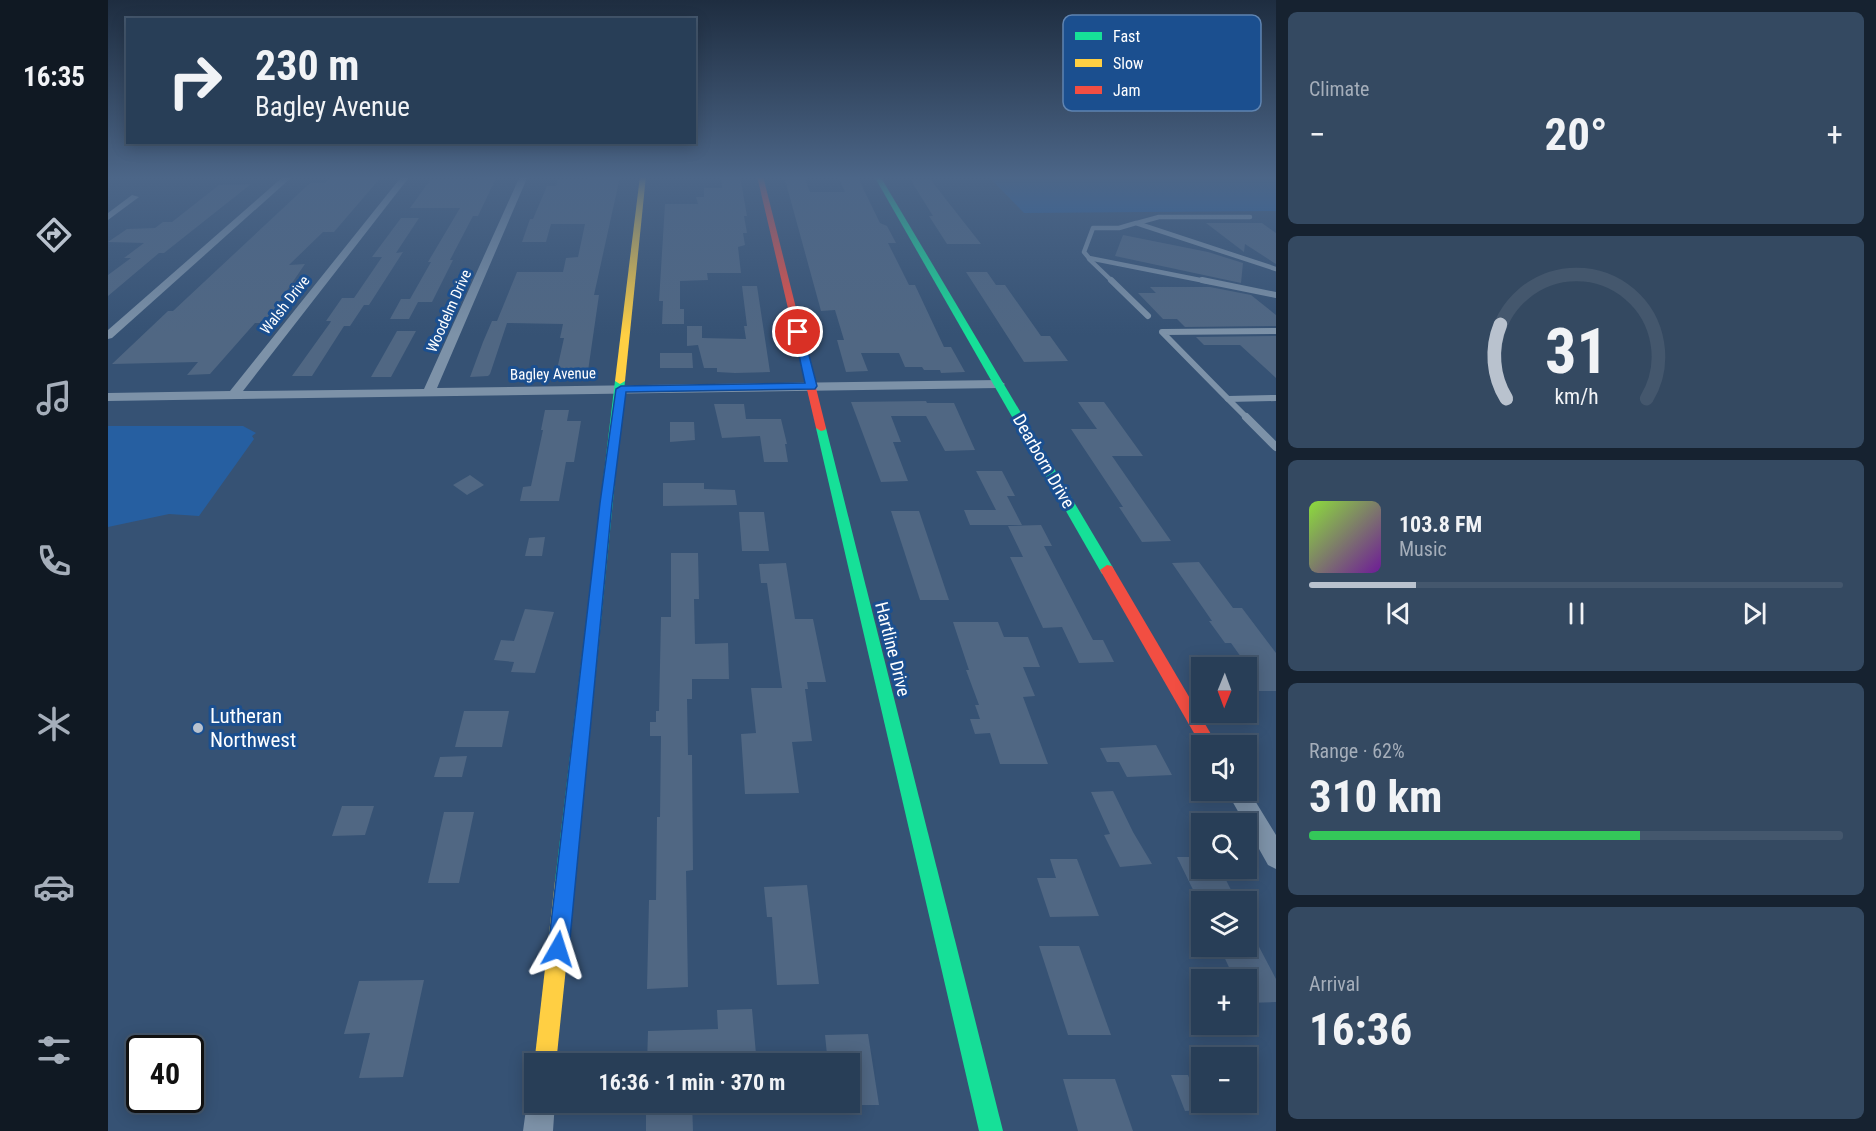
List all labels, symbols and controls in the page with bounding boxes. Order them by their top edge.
legend [1063,15,1261,111]
text: Fast [1113,27,1140,46]
text: 230 m [255,41,360,90]
icon: right [156,42,234,120]
text: Slow [1113,54,1143,73]
text: 16:35 [23,61,85,93]
text: Climate [1309,77,1369,101]
text: Jam [1113,81,1140,100]
text: Bagley Avenue [255,91,410,123]
text: 20° [1545,108,1608,161]
text: − [1309,115,1326,154]
text: + [1827,115,1843,154]
icon: directions [33,214,75,256]
street label: Woodelm Drive [423,267,475,355]
street label: Walsh Drive [257,272,313,338]
pin [772,306,823,357]
icon: arrive [781,315,814,348]
text: 31 [1544,315,1608,388]
street label: Bagley Avenue [510,364,596,384]
icon: music [33,377,75,419]
text: km/h [1554,384,1598,409]
street label: Dearborn Drive [1009,410,1079,512]
text: 103.8 FM [1399,512,1482,537]
text: Music [1399,537,1447,561]
icon: phone [33,540,75,582]
icon: previous [1382,597,1415,630]
icon: pause [1560,597,1593,630]
icon: next [1738,597,1771,630]
street label: Hartline Drive [871,600,915,698]
north arrow [1191,657,1257,723]
map controls [1191,657,1257,1113]
icon: climate [33,703,75,745]
place label: Lutheran Northwest [210,704,296,752]
marker: Lutheran Northwest [191,721,205,735]
button: sound [1191,735,1257,801]
text: Range · 62% [1309,739,1405,763]
text: 310 km [1309,770,1442,823]
button: search [1191,813,1257,879]
icon: car [33,866,75,908]
button: layers [1191,891,1257,957]
position arrow [526,917,590,981]
button: + [1191,969,1257,1035]
text: Arrival [1309,972,1360,996]
text: 16:36 [1309,1003,1412,1056]
icon: filters [33,1029,75,1071]
speed limit sign: 40 [126,1035,204,1113]
button: − [1191,1047,1257,1113]
text: 16:36 · 1 min · 370 m [599,1070,785,1095]

